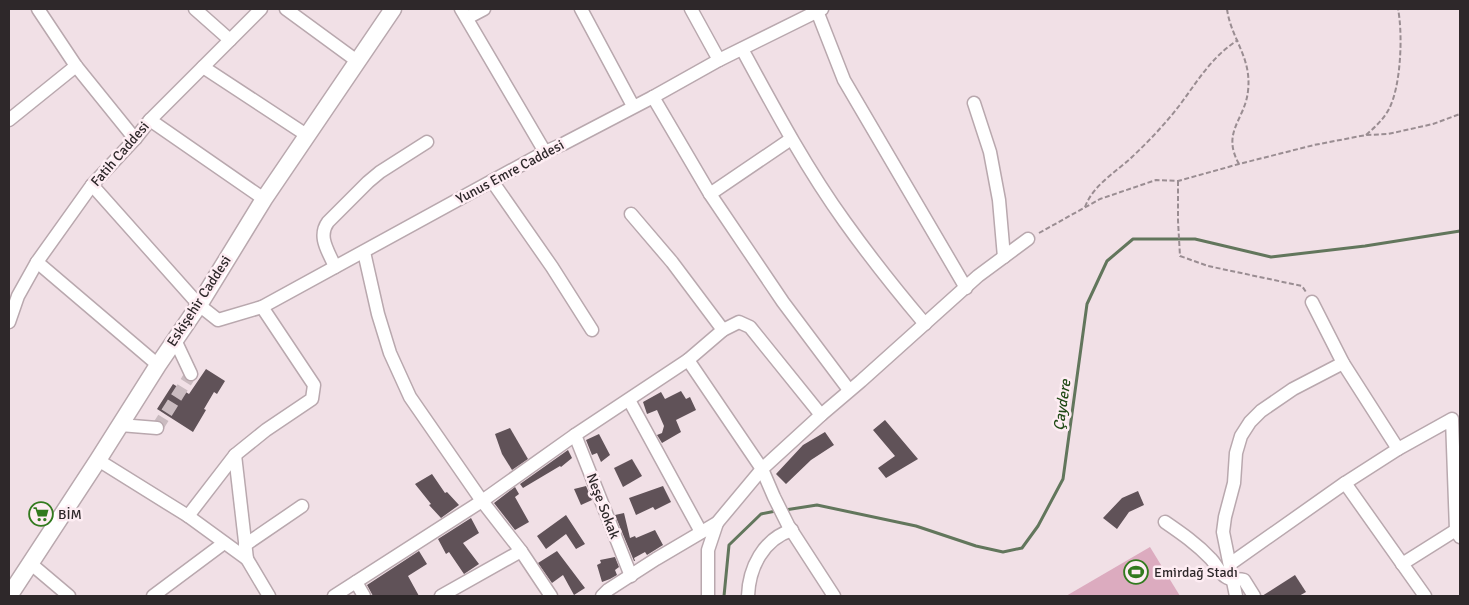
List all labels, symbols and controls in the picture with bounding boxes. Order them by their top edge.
street label: Fatih Caddesi [87,118,153,190]
street label: Yunus Emre Caddesi [453,136,567,208]
street label: Eskişehir Caddesi [163,252,235,350]
water label: Çaydere [1050,377,1075,432]
street label: Neşe Sokak [583,471,623,541]
supermarket icon: BİM [28,501,54,527]
place label: BİM [58,506,82,523]
sports icon: Emirdağ Stadı [1123,559,1149,585]
place label: Emirdağ Stadı [1154,564,1238,581]

